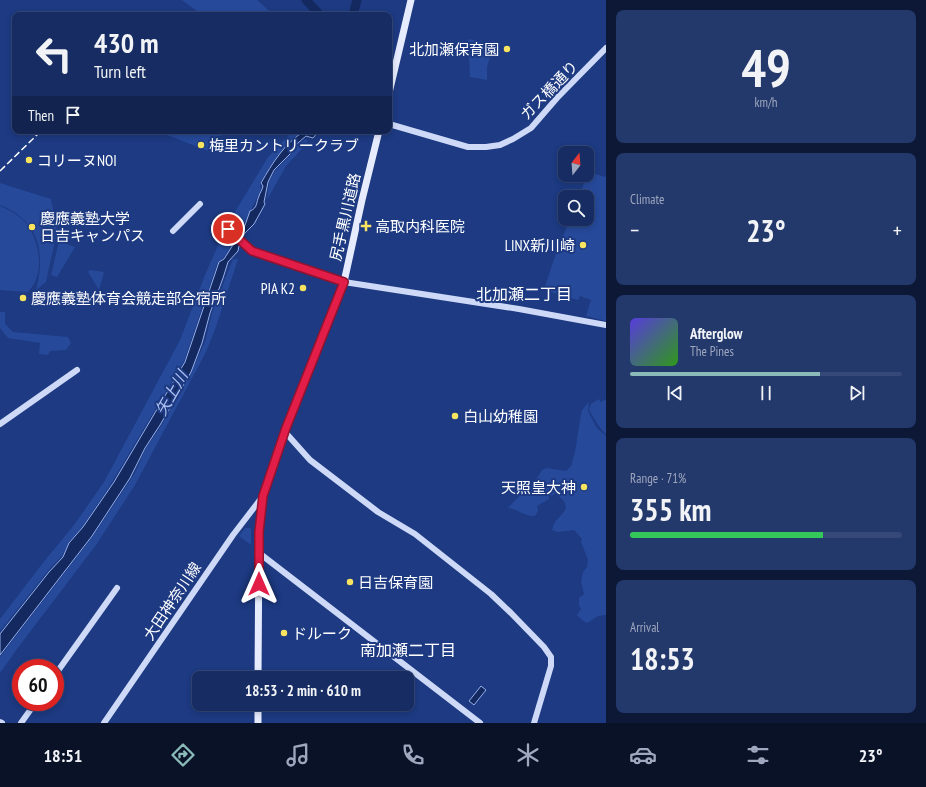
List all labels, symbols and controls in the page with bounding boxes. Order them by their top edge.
text: 430 m [94,24,158,61]
icon: left [28,28,80,80]
text: 49 [741,34,791,101]
place label: 北加瀬保育園 [409,40,499,59]
marker: 北加瀬保育園 [502,44,512,54]
street label: ガス橋通り [516,56,582,124]
text: Turn left [94,60,146,83]
text: km/h [754,94,778,111]
icon: arrive [62,104,84,126]
text: Then [28,106,54,125]
place label: 梅里カントリークラブ [209,136,359,155]
marker: 梅里カントリークラブ [196,140,206,150]
north arrow [558,146,594,182]
map controls [558,146,594,226]
place label: コリーヌNOI [37,151,117,170]
marker: コリーヌNOI [24,155,34,165]
street label: 尻手黒川道路 [326,171,364,263]
button: search [558,190,594,226]
text: Climate [630,191,664,208]
place label: 慶應義塾大学 日吉キャンパス [40,209,145,245]
text: 23° [746,211,786,250]
pin [211,212,245,246]
text: − [630,216,639,244]
text: + [893,216,902,244]
place label: 高取内科医院 [375,217,465,236]
icon: arrive [217,218,239,240]
marker: 高取内科医院 [360,220,372,232]
marker: 慶應義塾大学 日吉キャンパス [27,222,37,232]
place label: LINX新川崎 [505,236,575,255]
marker: LINX新川崎 [578,240,588,250]
place label: PIA K2 [261,279,295,298]
marker: PIA K2 [298,283,308,293]
district label: 北加瀬二丁目 [476,284,572,304]
place label: 慶應義塾体育会競走部合宿所 [31,289,226,308]
marker: 慶應義塾体育会競走部合宿所 [18,293,28,303]
text: Afterglow [690,324,742,343]
text: The Pines [690,343,734,360]
water label: 矢上川 [150,365,193,419]
icon: previous [664,382,686,404]
icon: pause [755,382,777,404]
icon: next [846,382,868,404]
place label: 白山幼稚園 [463,407,538,426]
marker: 白山幼稚園 [450,411,460,421]
text: Range · 71% [630,470,686,487]
place label: 天照皇大神 [501,478,576,497]
marker: 天照皇大神 [579,482,589,492]
text: 355 km [630,490,711,529]
street label: 大田神奈川線 [139,558,205,644]
position arrow [238,563,280,605]
place label: 日吉保育園 [358,573,433,592]
marker: 日吉保育園 [345,577,355,587]
text: Arrival [630,619,659,636]
place label: ドルーク [292,624,352,643]
marker: ドルーク [279,628,289,638]
text: 18:53 [630,639,695,678]
district label: 南加瀬二丁目 [360,640,456,660]
speed limit sign: 60 [12,659,64,711]
text: 18:53 · 2 min · 610 m [245,681,361,700]
icon: directions [169,741,197,769]
icon: music [284,741,312,769]
icon: phone [399,741,427,769]
icon: climate [514,741,542,769]
icon: car [629,741,657,769]
icon: filters [744,741,772,769]
text: 18:51 [43,744,82,767]
text: 23° [859,744,883,767]

